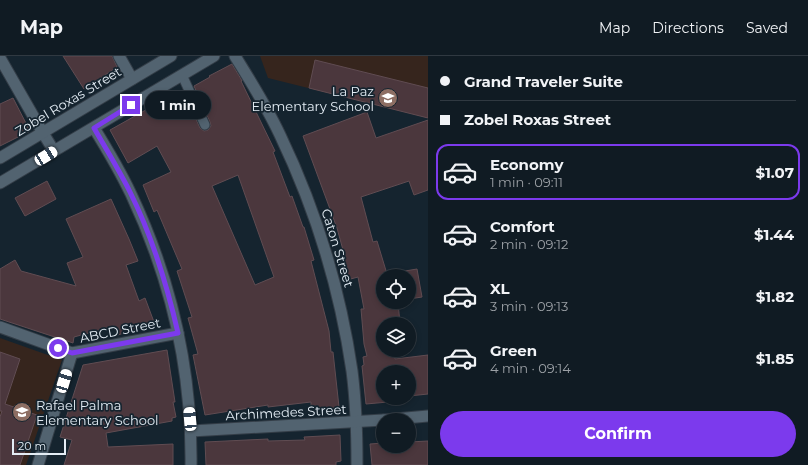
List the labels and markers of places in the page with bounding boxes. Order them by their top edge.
place label: La Paz Elementary School [251,83,374,114]
school or university icon: La Paz Elementary School [377,87,399,109]
place label: Rafael Palma Elementary School [36,397,159,428]
school or university icon: Rafael Palma Elementary School [11,401,33,423]

